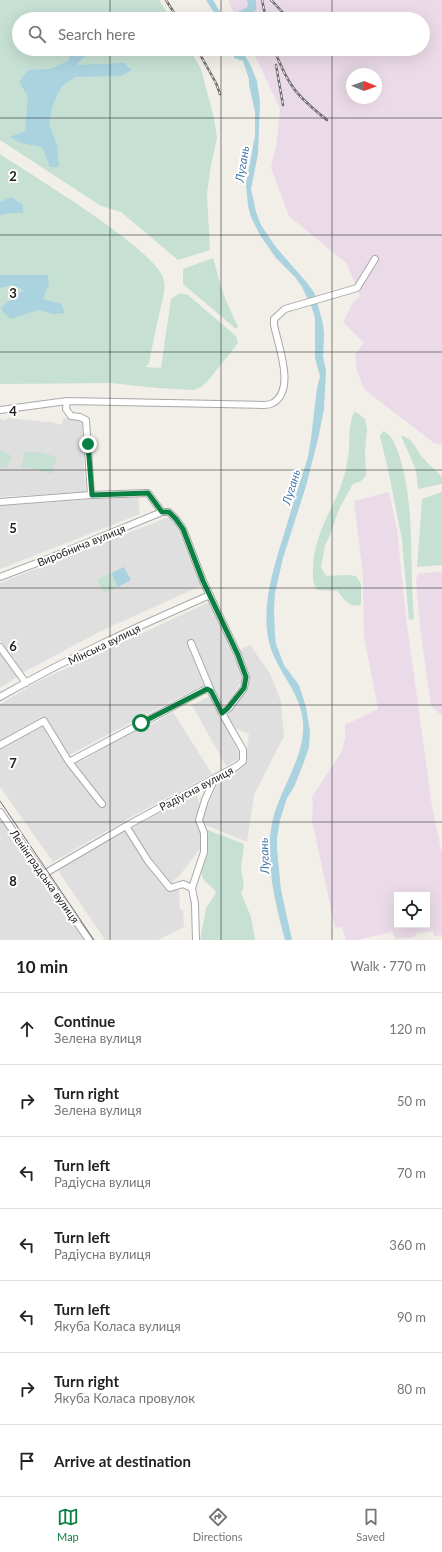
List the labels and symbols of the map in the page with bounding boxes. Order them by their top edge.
north arrow [346,68,382,104]
water label: Лугань [232,145,252,184]
text: 2 [9,168,17,184]
text: 3 [9,285,17,301]
text: 4 [9,403,17,419]
route end [79,435,97,453]
water label: Лугань [278,467,304,508]
text: 5 [9,520,17,536]
street label: Виробнича вулиця [35,521,127,569]
street label: Мінська вулиця [66,621,142,667]
text: 6 [9,638,17,654]
route start [132,714,150,732]
text: 7 [9,755,17,771]
street label: Радіусна вулиця [157,763,235,813]
street label: Ленінградська вулиця [7,826,82,925]
water label: Лугань [256,838,272,875]
text: 8 [9,873,17,889]

